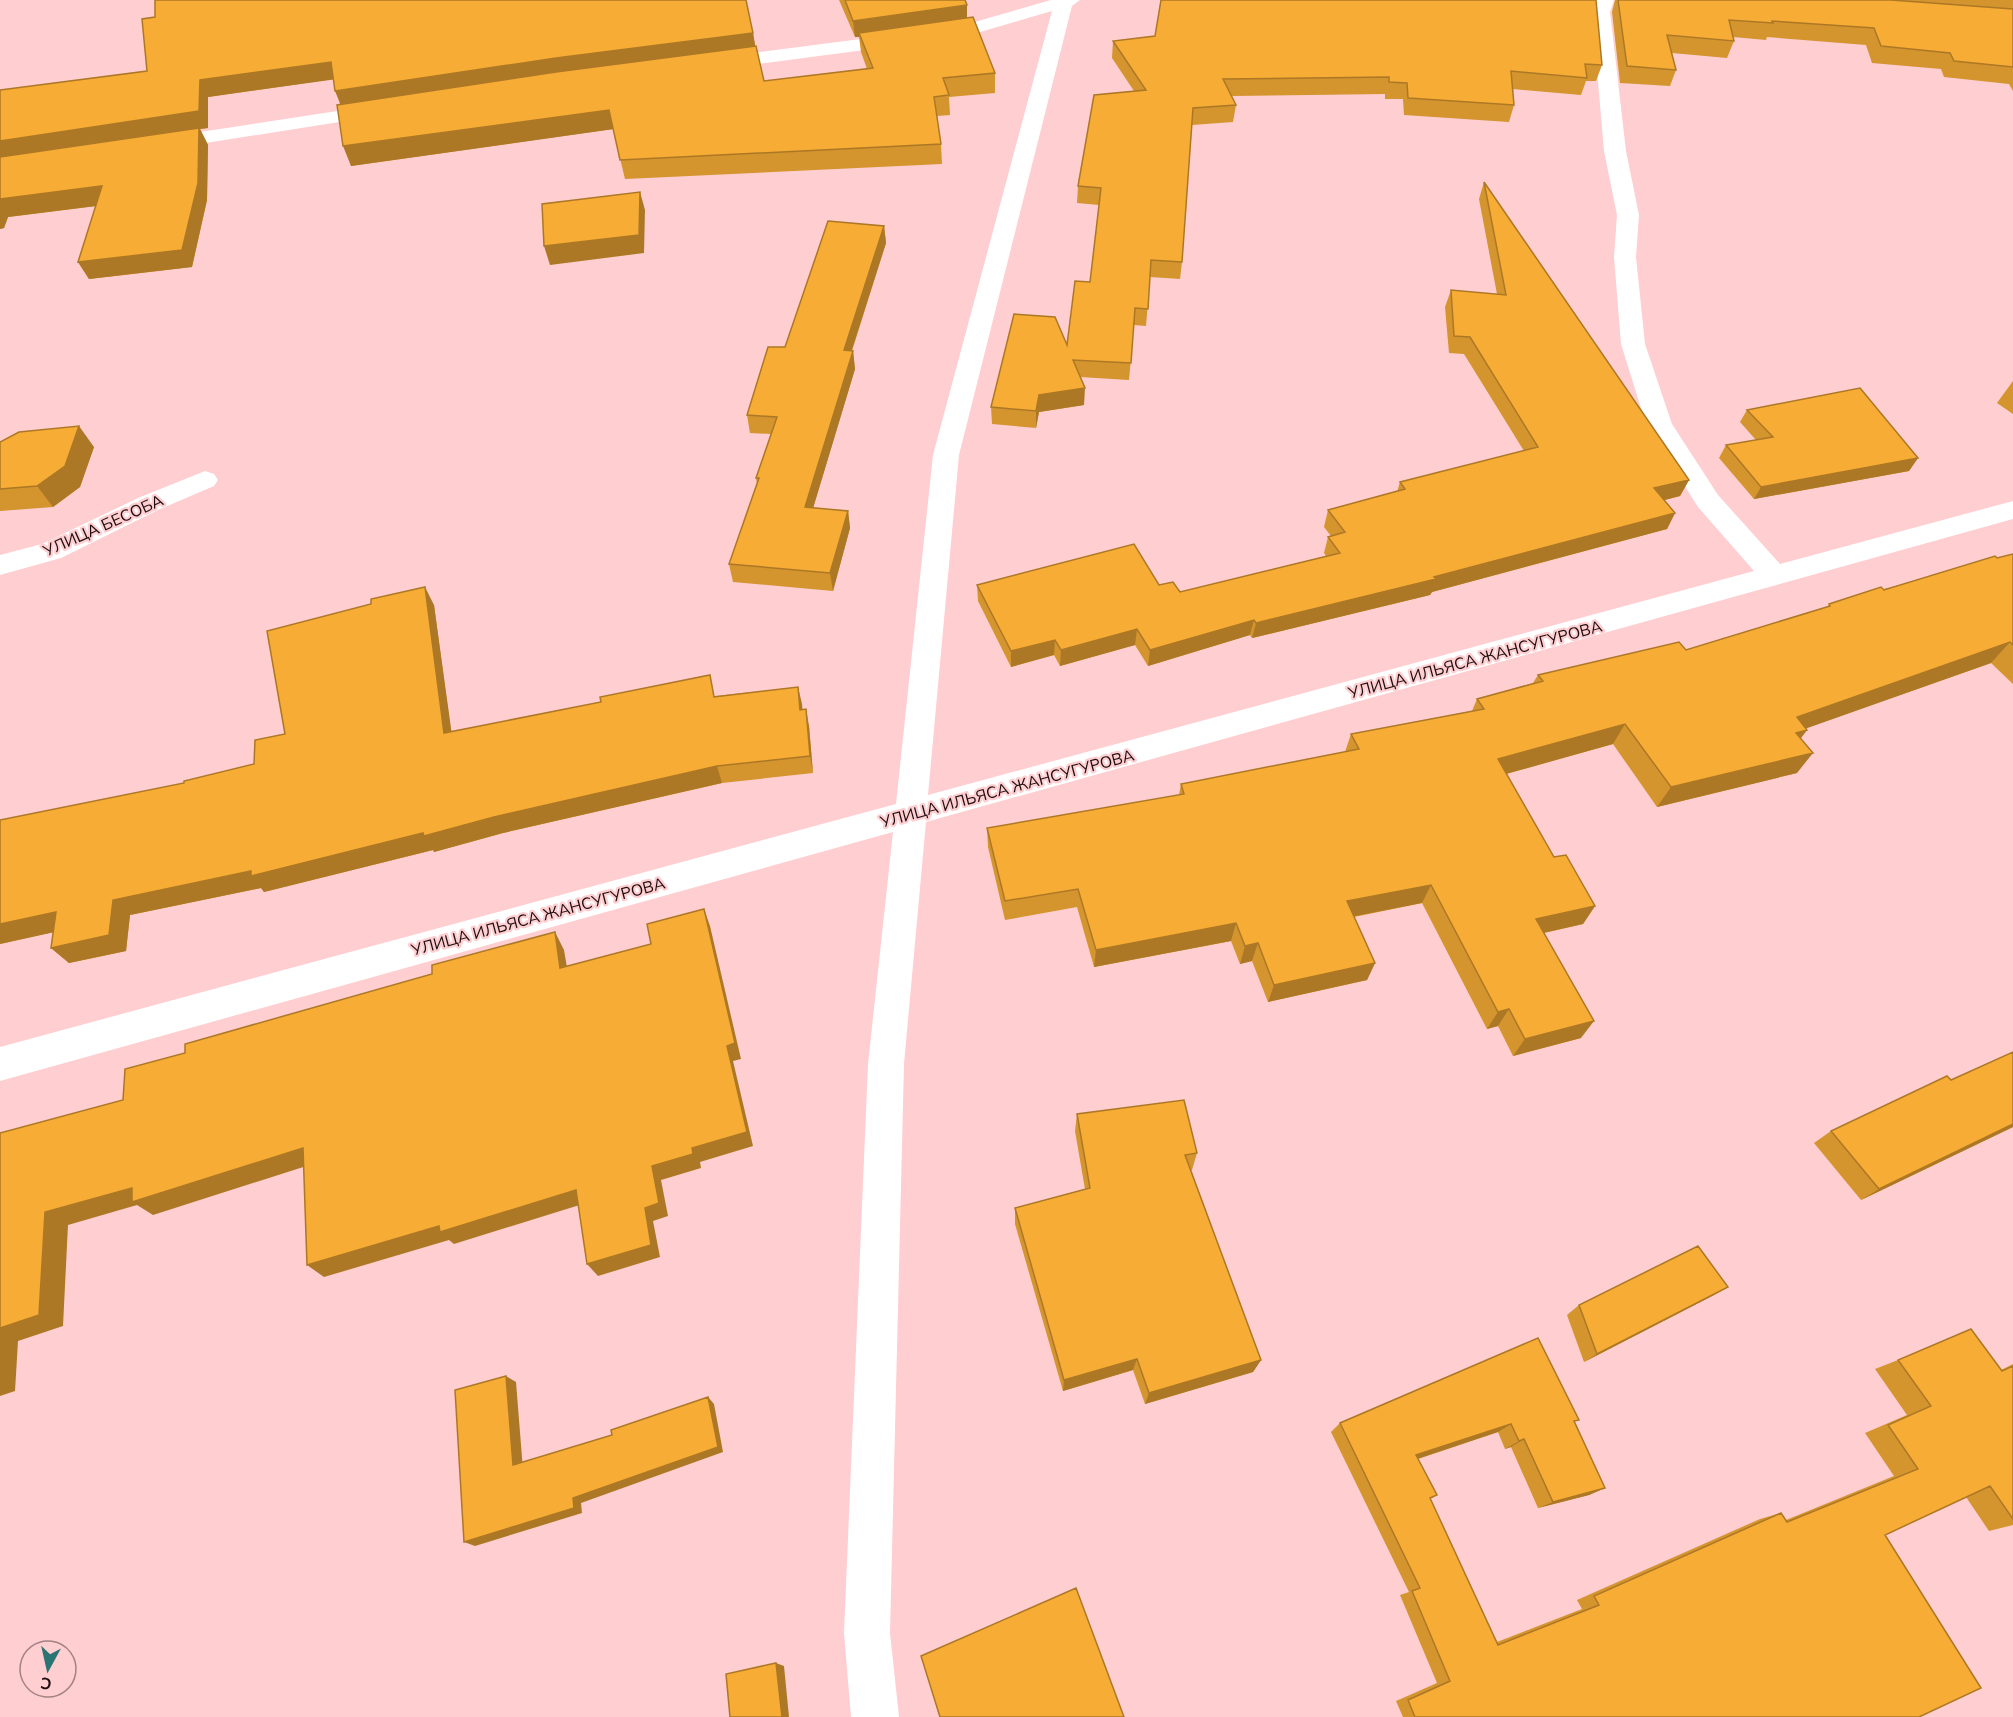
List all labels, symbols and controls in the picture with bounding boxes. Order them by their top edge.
street label: УЛИЦА БЕСОБА [39,489,166,561]
street label: УЛИЦА ИЛЬЯСА ЖАНСУГУРОВА [1345,615,1604,703]
street label: УЛИЦА ИЛЬЯСА ЖАНСУГУРОВА [877,744,1136,832]
street label: УЛИЦА ИЛЬЯСА ЖАНСУГУРОВА [408,872,667,960]
north arrow [18,1639,78,1699]
text: С [39,1673,53,1695]

